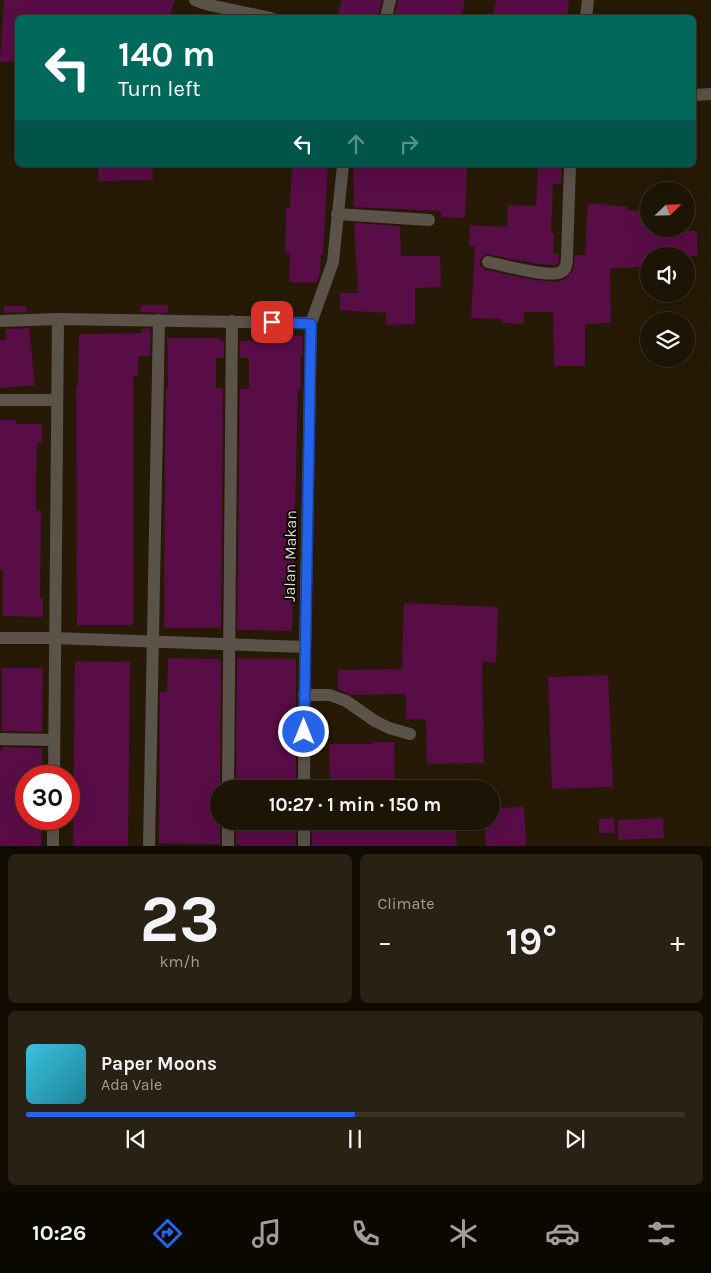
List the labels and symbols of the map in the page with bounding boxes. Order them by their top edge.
north arrow [640,182,695,238]
pin [251,301,293,343]
street label: Jalan Makan [280,510,300,602]
position arrow [277,705,329,757]
speed limit sign: 30 [15,765,80,830]

